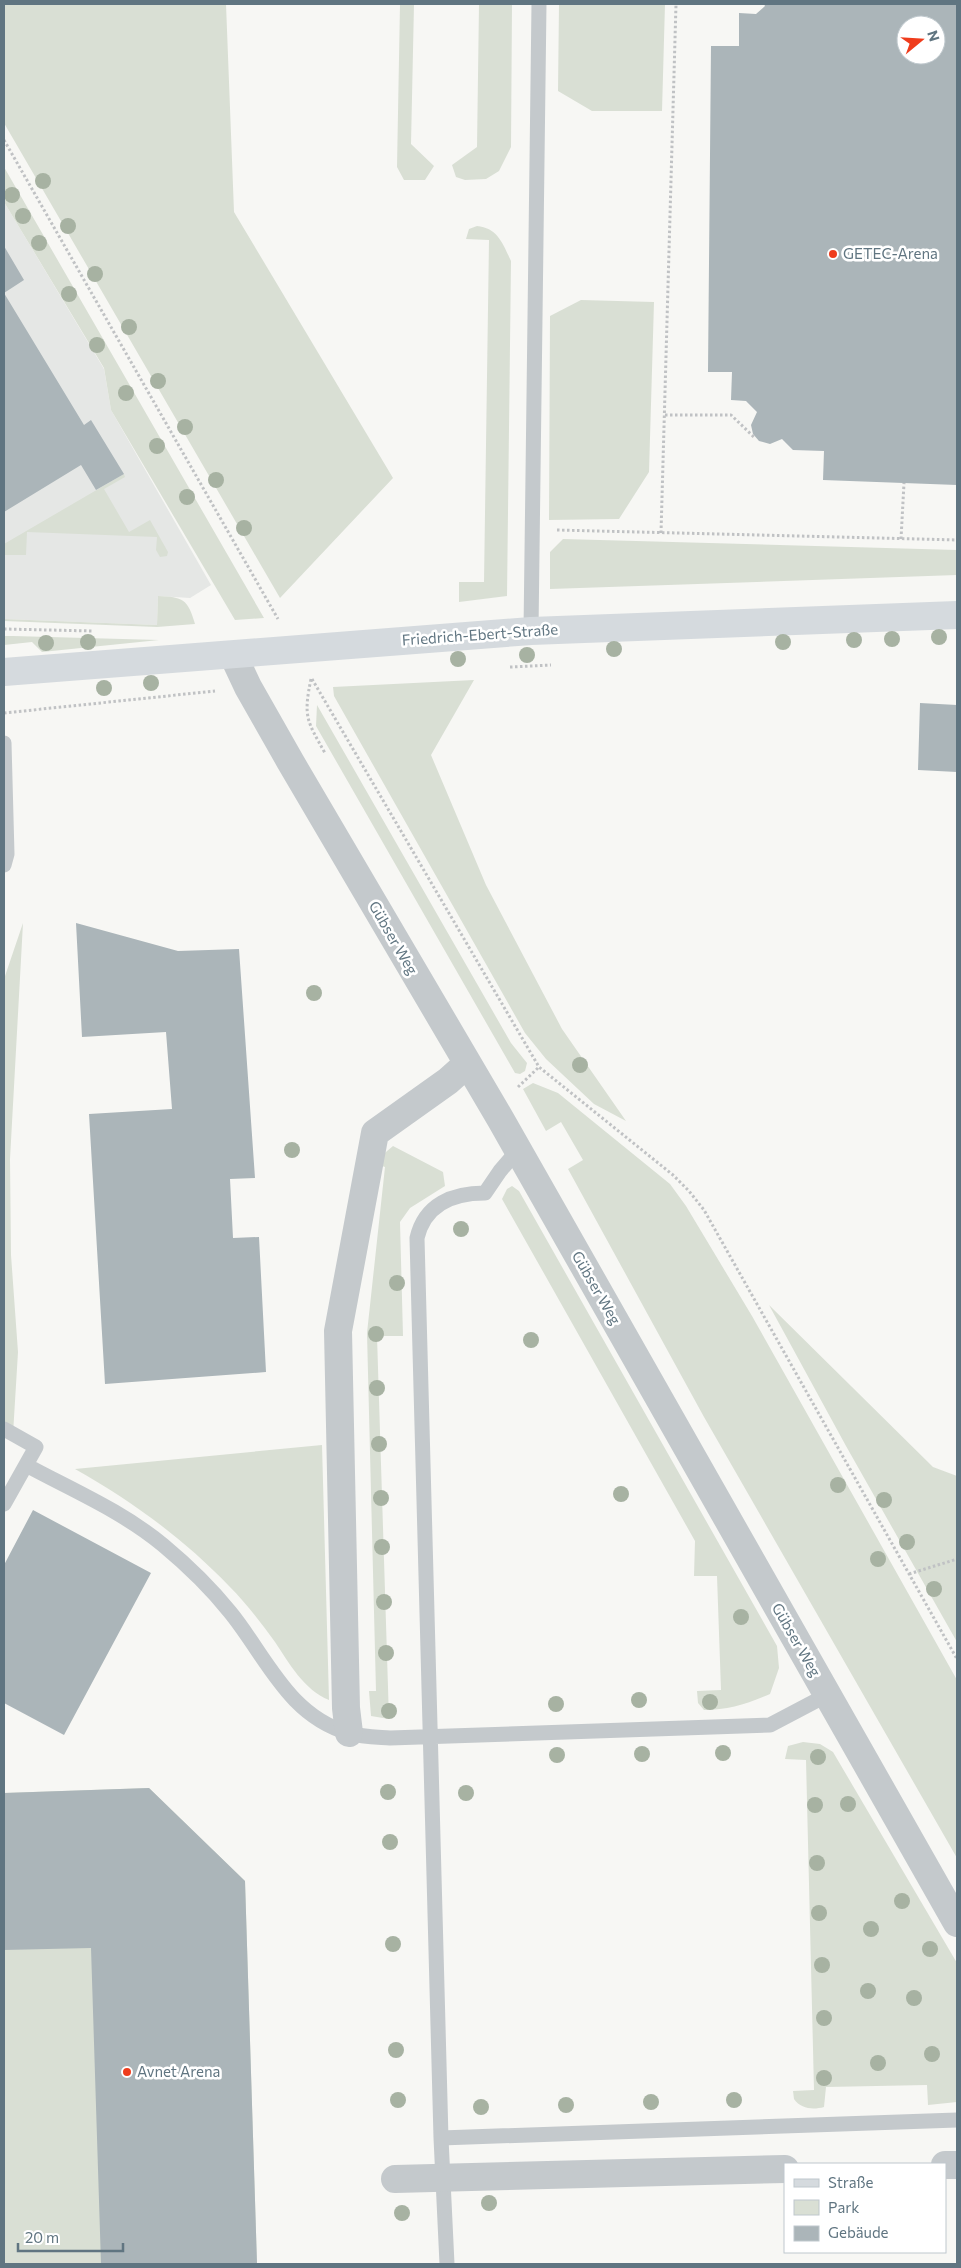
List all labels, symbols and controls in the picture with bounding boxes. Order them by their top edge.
north arrow [896,15,946,65]
text: N [924,28,944,43]
place label: GETEC-Arena [843,244,938,262]
marker: GETEC-Arena [827,248,839,260]
street label: Friedrich-Ebert-Straße [401,620,559,648]
street label: Gübser Weg [366,897,422,978]
street label: Gübser Weg [569,1247,625,1328]
street label: Gübser Weg [769,1599,825,1680]
place label: Avnet Arena [137,2062,220,2080]
marker: Avnet Arena [121,2066,133,2078]
legend [784,2163,946,2253]
text: Straße [828,2173,874,2191]
text: Park [828,2198,859,2216]
scale bar [18,2220,122,2252]
text: Gebäude [828,2223,889,2241]
text: 20 m [25,2228,59,2246]

